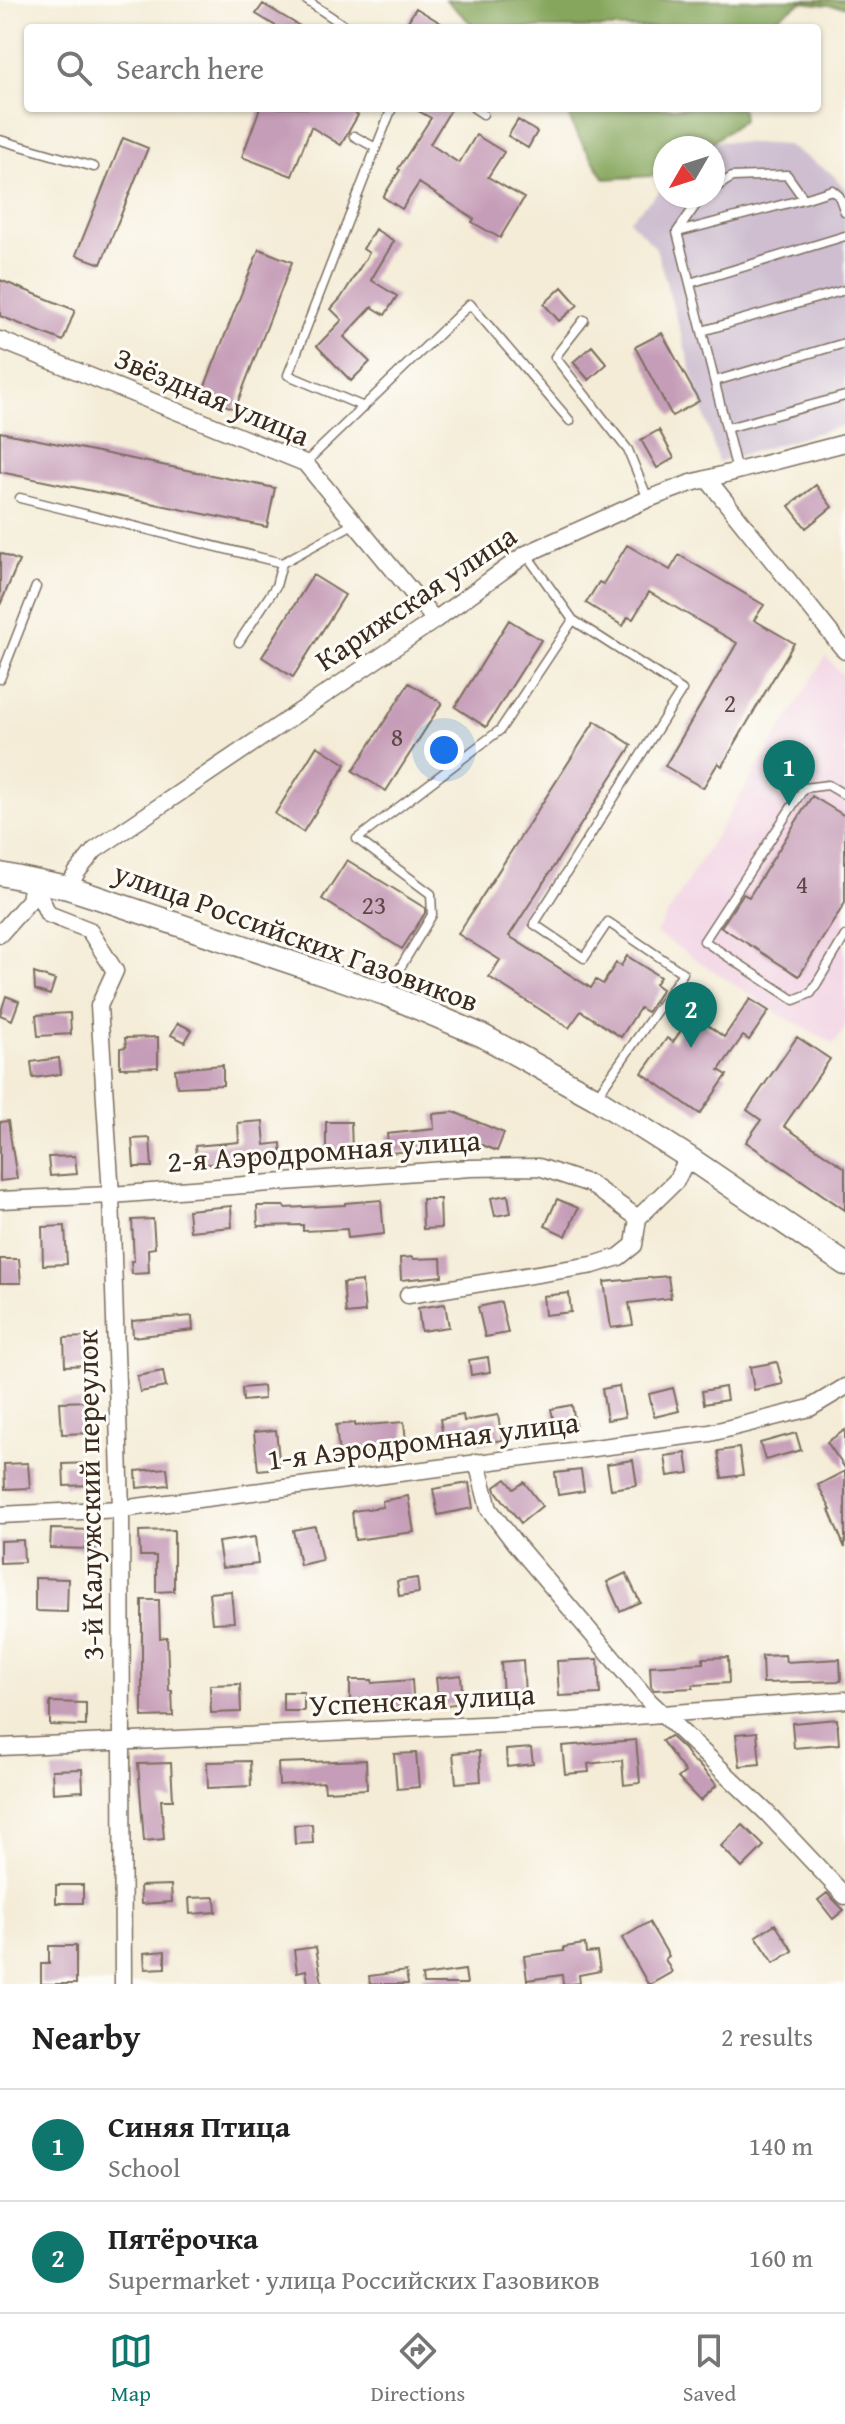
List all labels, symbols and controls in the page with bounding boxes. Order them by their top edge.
search box [24,24,821,112]
icon: search [52,46,96,90]
text: Search here [116,46,264,90]
north arrow [653,136,725,208]
street label: Звёздная улица [108,335,317,457]
street label: Карижская улица [306,513,526,681]
house number: 2 [724,683,736,722]
house number: 8 [391,717,403,756]
your location [424,730,464,770]
pin: 1 [763,740,815,806]
street label: улица Российских Газовиков [107,849,485,1023]
house number: 4 [796,864,808,903]
house number: 23 [361,885,387,924]
pin: 2 [665,982,717,1048]
street label: 2-я Аэродромная улица [166,1117,483,1183]
street label: 3-й Калужский переулок [64,1329,114,1661]
street label: 1-я Аэродромная улица [264,1399,582,1481]
street label: Успенская улица [308,1671,537,1727]
text: Nearby [32,2012,141,2061]
text: 2 results [721,2017,813,2056]
text: Синяя Птица [108,2104,290,2148]
text: 1 [51,2126,65,2165]
text: 140 m [748,2126,813,2165]
text: School [108,2148,180,2187]
text: Пятёрочка [108,2216,258,2260]
text: 2 [51,2238,65,2277]
text: 160 m [748,2238,813,2277]
text: Supermarket · улица Российских Газовиков [108,2260,600,2299]
tab: Map [109,2329,153,2409]
tab: Directions [371,2329,465,2409]
tab: Saved [683,2329,736,2409]

